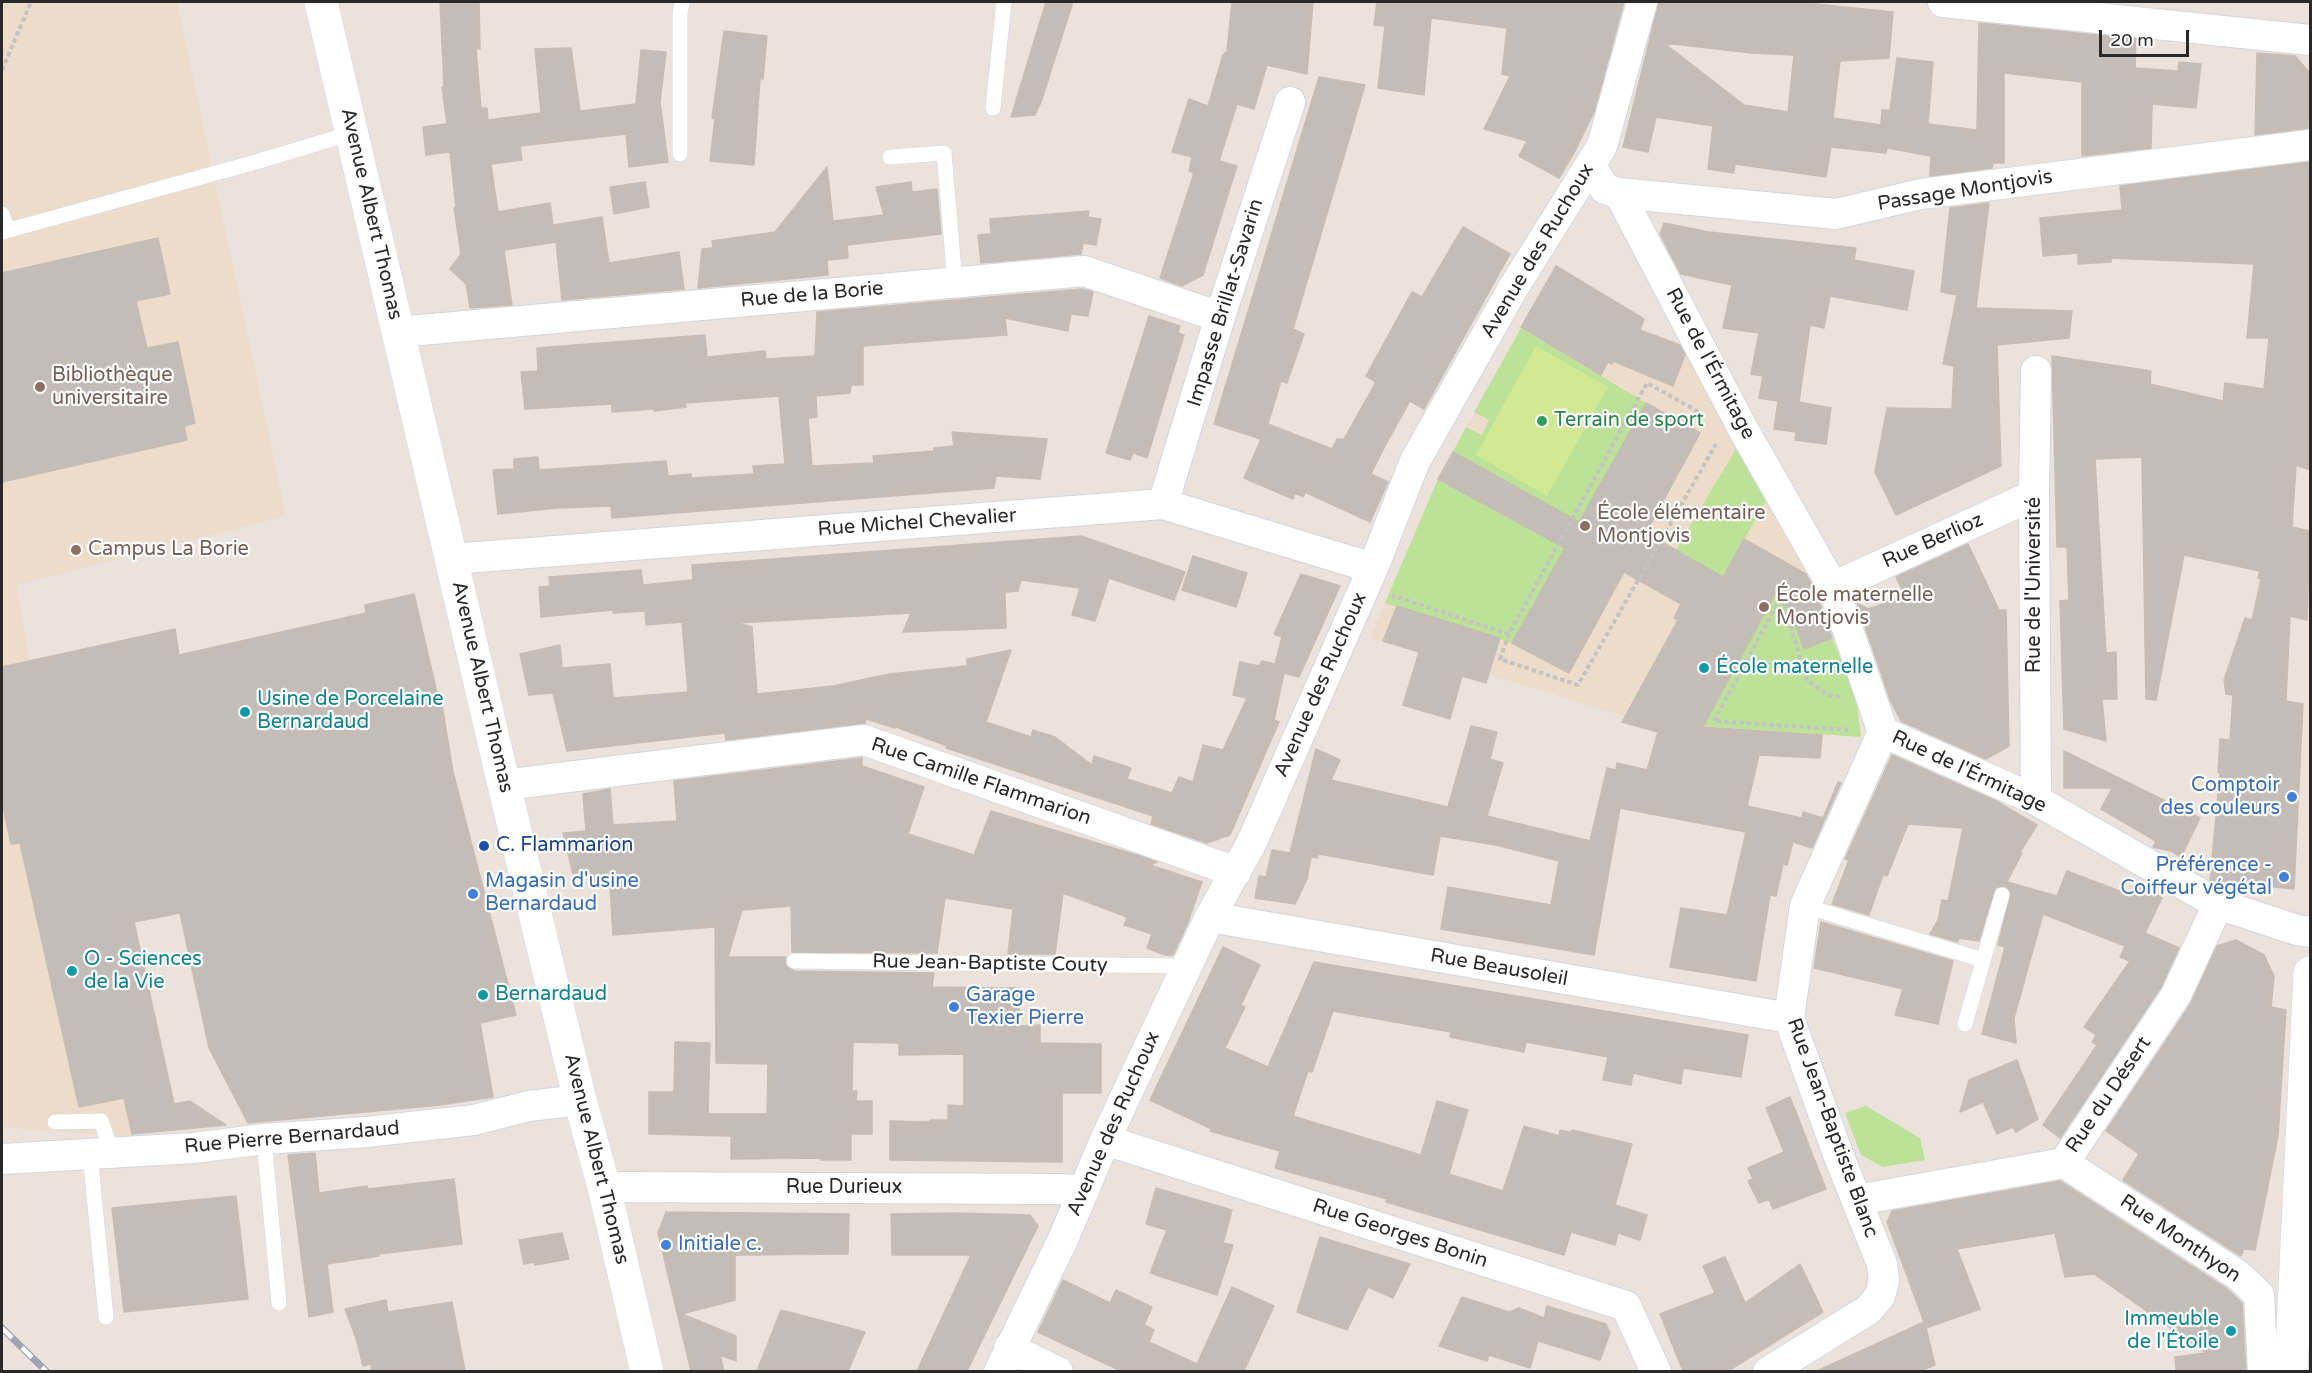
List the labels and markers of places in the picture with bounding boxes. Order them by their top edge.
place label: Bibliothèque universitaire [52,364,173,411]
marker: Bibliothèque universitaire [33,380,47,394]
place label: Terrain de sport [1554,409,1704,433]
marker: Terrain de sport [1535,414,1549,428]
place label: École élémentaire Montjovis [1597,502,1765,549]
marker: École élémentaire Montjovis [1578,519,1592,533]
place label: Campus La Borie [88,538,249,562]
marker: Campus La Borie [69,543,83,557]
place label: École maternelle Montjovis [1776,584,1933,631]
marker: École maternelle Montjovis [1757,600,1771,614]
place label: École maternelle [1716,656,1873,680]
marker: École maternelle [1697,661,1711,675]
place label: Usine de Porcelaine Bernardaud [257,688,444,735]
marker: Usine de Porcelaine Bernardaud [238,705,252,719]
place label: Comptoir des couleurs [2161,774,2280,821]
marker: Comptoir des couleurs [2285,790,2299,804]
place label: C. Flammarion [496,834,633,858]
marker: C. Flammarion [477,839,491,853]
place label: Préférence - Coiffeur végétal [2120,854,2272,901]
place label: Magasin d'usine Bernardaud [485,870,639,917]
marker: Préférence - Coiffeur végétal [2277,870,2291,884]
marker: Magasin d'usine Bernardaud [466,887,480,901]
place label: O - Sciences de la Vie [84,948,202,995]
marker: O - Sciences de la Vie [65,964,79,978]
place label: Bernardaud [495,983,607,1007]
place label: Garage Texier Pierre [966,984,1084,1031]
marker: Bernardaud [476,988,490,1002]
marker: Garage Texier Pierre [947,1000,961,1014]
place label: Initiale c. [678,1233,762,1257]
marker: Initiale c. [659,1238,673,1252]
place label: Immeuble de l'Étoile [2124,1308,2219,1355]
marker: Immeuble de l'Étoile [2224,1324,2238,1338]

